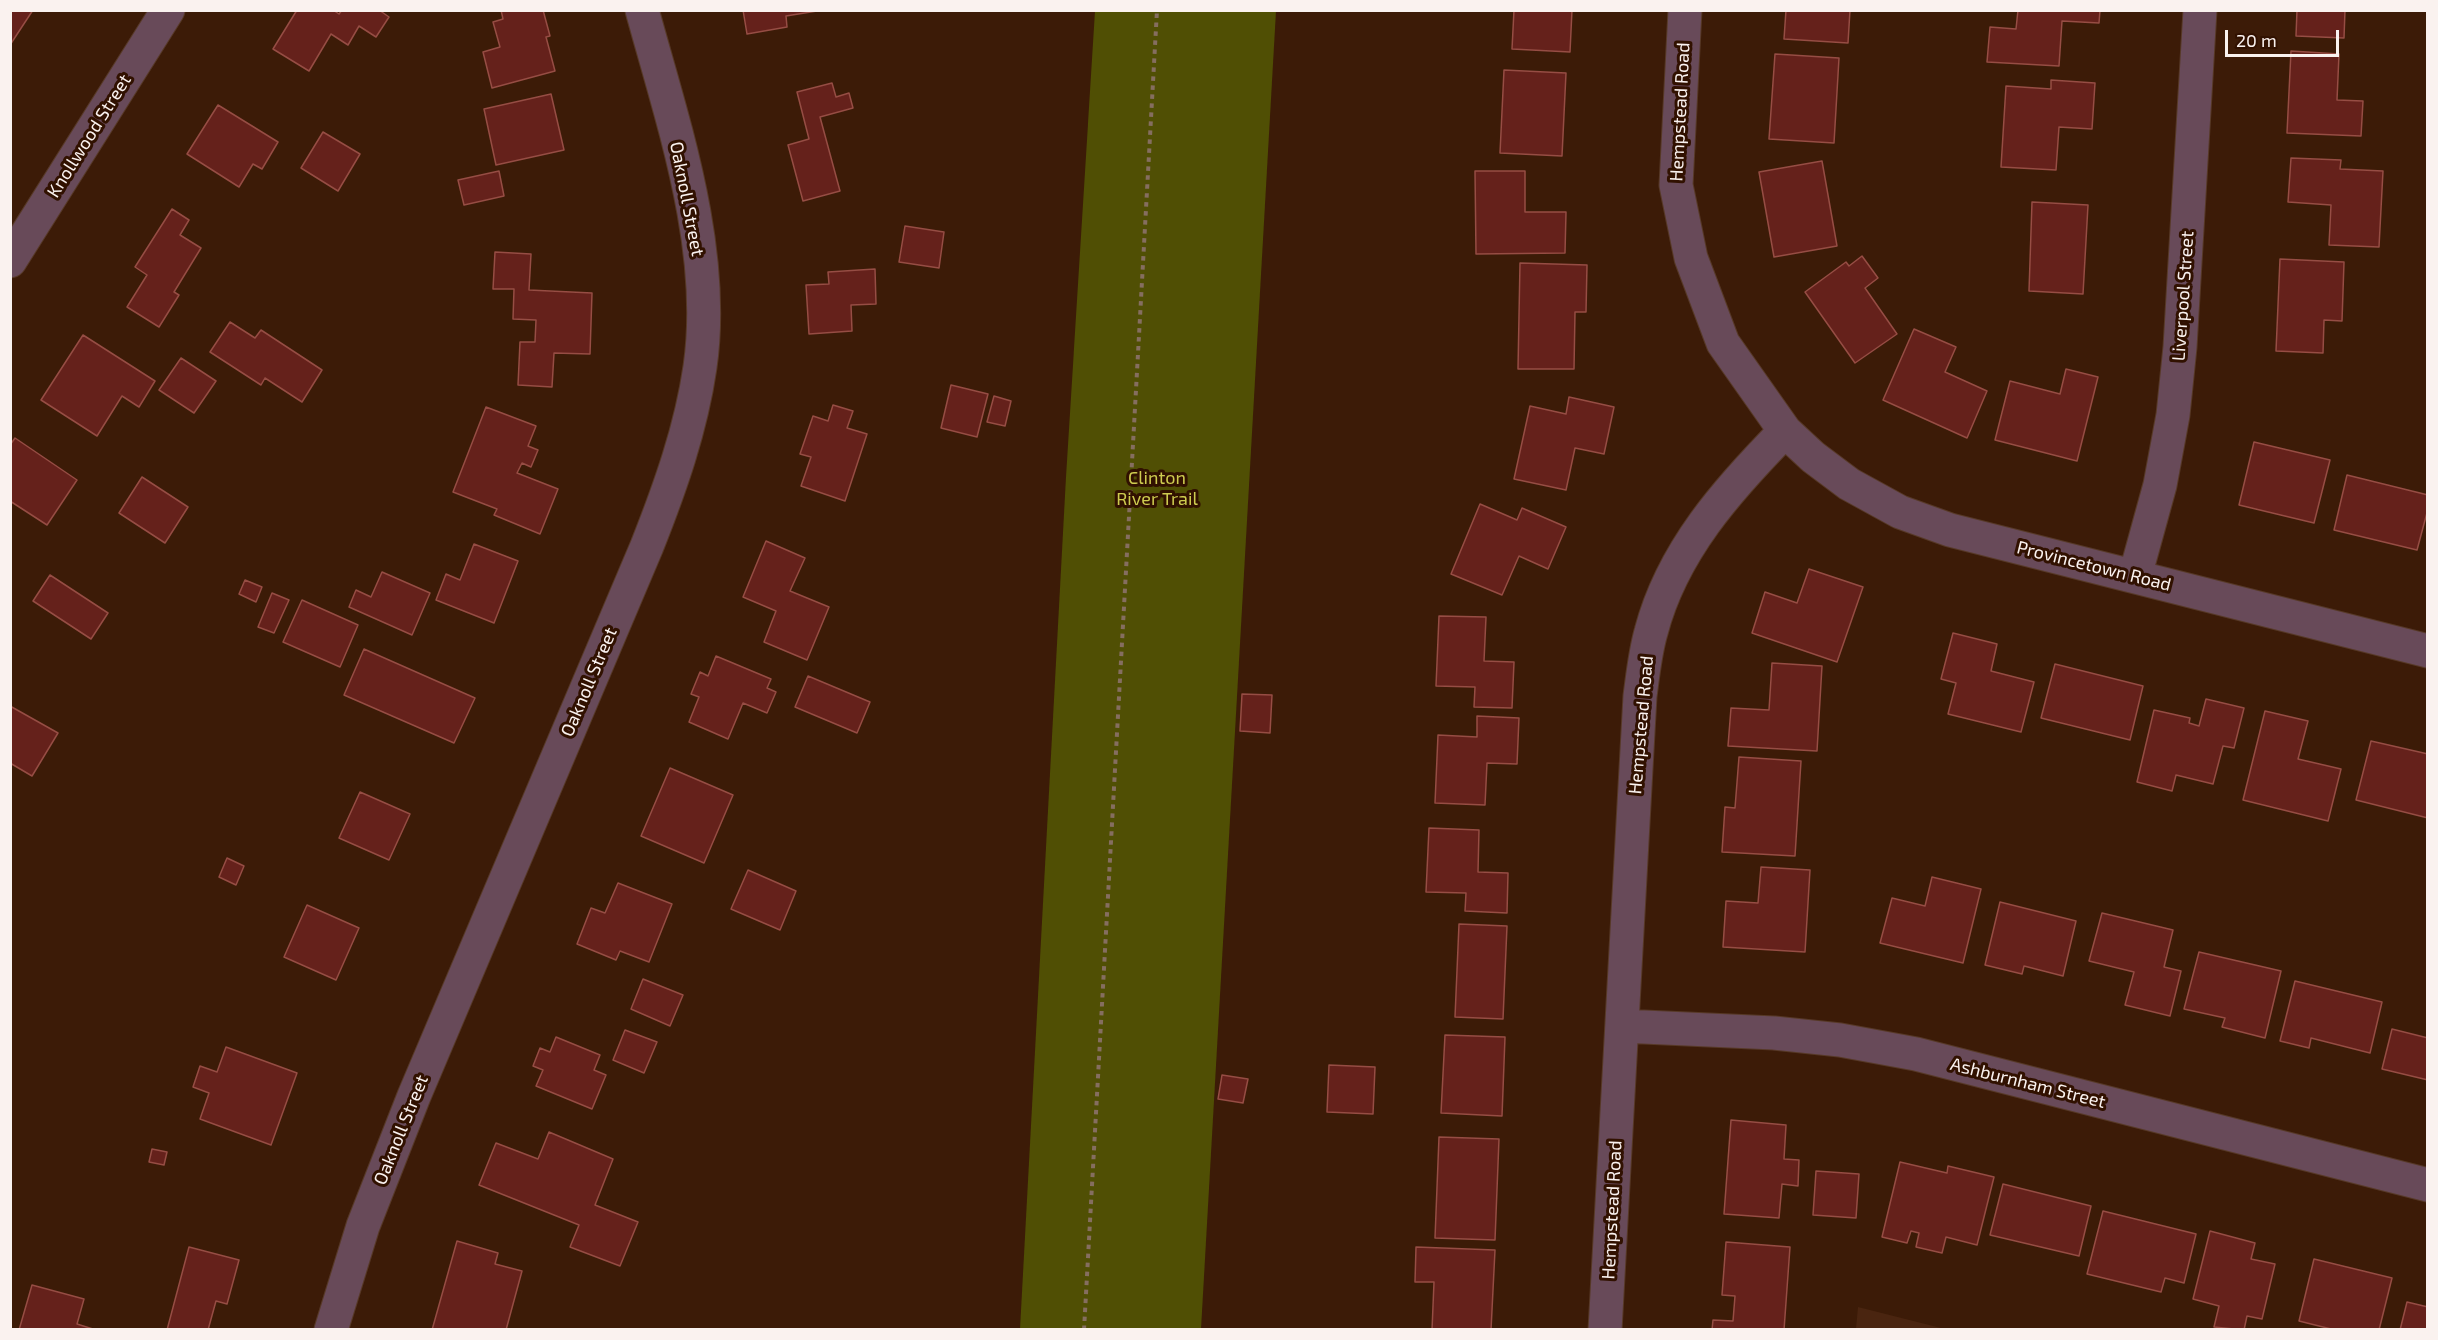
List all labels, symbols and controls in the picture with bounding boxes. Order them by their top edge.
scale bar [2228,18,2342,56]
text: 20 m [2236,29,2277,51]
street label: Hempstead Road [1666,42,1694,182]
street label: Knollwood Street [42,70,136,202]
street label: Oaknoll Street [665,140,709,258]
street label: Liverpool Street [2168,230,2198,362]
park label: Clinton River Trail [1116,467,1198,510]
street label: Provincetown Road [2015,536,2173,596]
street label: Oaknoll Street [556,624,622,740]
street label: Hempstead Road [1624,655,1658,795]
street label: Ashburnham Street [1948,1053,2108,1113]
street label: Oaknoll Street [369,1072,433,1188]
street label: Hempstead Road [1598,1140,1626,1280]

